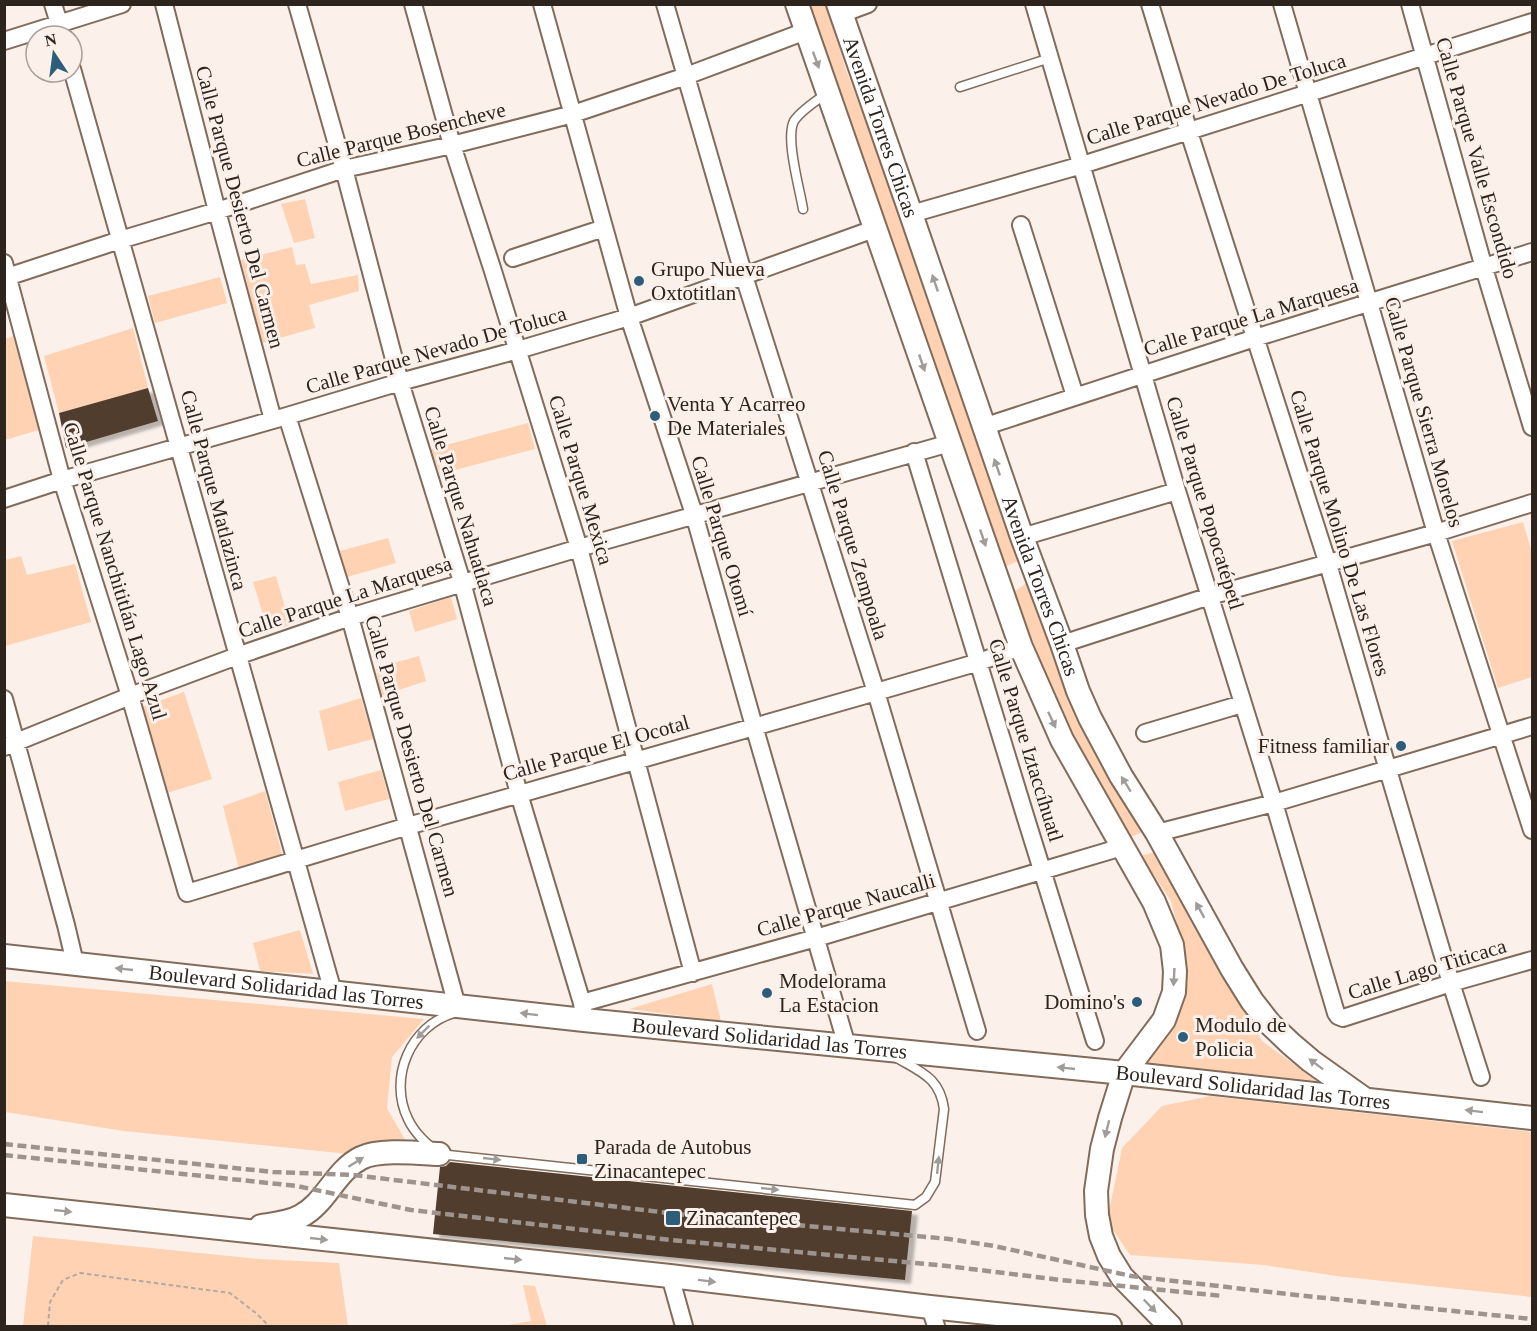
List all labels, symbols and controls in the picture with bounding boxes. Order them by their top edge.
north arrow [24,24,84,84]
text: N [43,30,59,49]
street label: Avenida Torres Chicas [838,33,923,221]
street label: Calle Parque Valle Escondido [1431,35,1523,281]
street label: Calle Parque Nevado De Toluca [1083,48,1349,150]
one-way arrow [812,51,822,69]
street label: Calle Parque Desierto Del Carmen [191,63,289,351]
street label: Calle Parque Bosencheve [294,97,508,173]
place label: Grupo Nueva Oxtotitlan [651,257,765,305]
street label: Calle Parque La Marquesa [1141,273,1362,361]
marker: Grupo Nueva Oxtotitlan [632,274,646,288]
one-way arrow [929,274,939,292]
street label: Calle Parque Sierra Morelos [1380,294,1468,530]
street label: Calle Parque Nevado De Toluca [303,301,570,399]
one-way arrow [917,354,927,372]
street label: Calle Parque Matlazinca [176,387,252,593]
street label: Calle Parque Molino De Las Flores [1285,387,1395,679]
street label: Calle Parque Mexica [544,392,618,568]
place label: Venta Y Acarreo De Materiales [667,392,805,440]
street label: Calle Parque Popocatépetl [1161,394,1249,613]
street label: Calle Parque Nahuatlaca [419,403,503,609]
marker: Venta Y Acarreo De Materiales [648,409,662,423]
street label: Calle Parque Nanchititlán Lago Azul [58,419,172,723]
street label: Calle Parque Zempoala [813,447,893,643]
street label: Calle Parque Otomí [686,453,758,619]
one-way arrow [992,458,1002,476]
street label: Avenida Torres Chicas [997,492,1084,679]
one-way arrow [978,529,988,547]
street label: Calle Parque La Marquesa [235,551,456,643]
street label: Calle Parque Desierto Del Carmen [360,613,464,900]
street label: Calle Parque Iztaccíhuatl [984,636,1068,845]
street label: Calle Parque El Ocotal [500,710,692,786]
one-way arrow [1048,711,1057,728]
place label: Fitness familiar [1258,734,1389,758]
marker: Fitness familiar [1394,739,1408,753]
one-way arrow [1120,776,1131,792]
street label: Calle Parque Naucalli [754,868,938,942]
one-way arrow [1195,902,1205,919]
street label: Calle Lago Titicaca [1345,933,1510,1005]
street label: Boulevard Solidaridad las Torres [148,960,425,1014]
one-way arrow [114,964,133,974]
one-way arrow [1170,968,1179,987]
place label: Modelorama La Estacion [779,969,887,1017]
marker: Modelorama La Estacion [760,986,774,1000]
place label: Domino's [1044,990,1125,1014]
marker: Domino's [1130,995,1144,1009]
one-way arrow [520,1009,539,1019]
street label: Boulevard Solidaridad las Torres [631,1013,908,1064]
place label: Modulo de Policia [1195,1013,1287,1061]
one-way arrow [416,1025,430,1040]
marker: Modulo de Policia [1176,1030,1190,1044]
one-way arrow [1308,1058,1324,1071]
street label: Boulevard Solidaridad las Torres [1114,1060,1392,1114]
one-way arrow [1056,1063,1075,1073]
one-way arrow [1465,1107,1484,1116]
one-way arrow [1101,1120,1111,1138]
place label: Parada de Autobus Zinacantepec [594,1135,751,1183]
marker: Parada de Autobus Zinacantepec [575,1152,589,1166]
one-way arrow [483,1154,502,1164]
one-way arrow [933,1155,943,1174]
one-way arrow [348,1156,365,1167]
one-way arrow [760,1184,779,1194]
one-way arrow [53,1206,72,1216]
place label: Zinacantepec [686,1206,798,1230]
marker: Zinacantepec [664,1209,682,1227]
one-way arrow [310,1234,329,1244]
one-way arrow [504,1254,523,1264]
one-way arrow [697,1276,716,1285]
one-way arrow [1143,1299,1157,1314]

